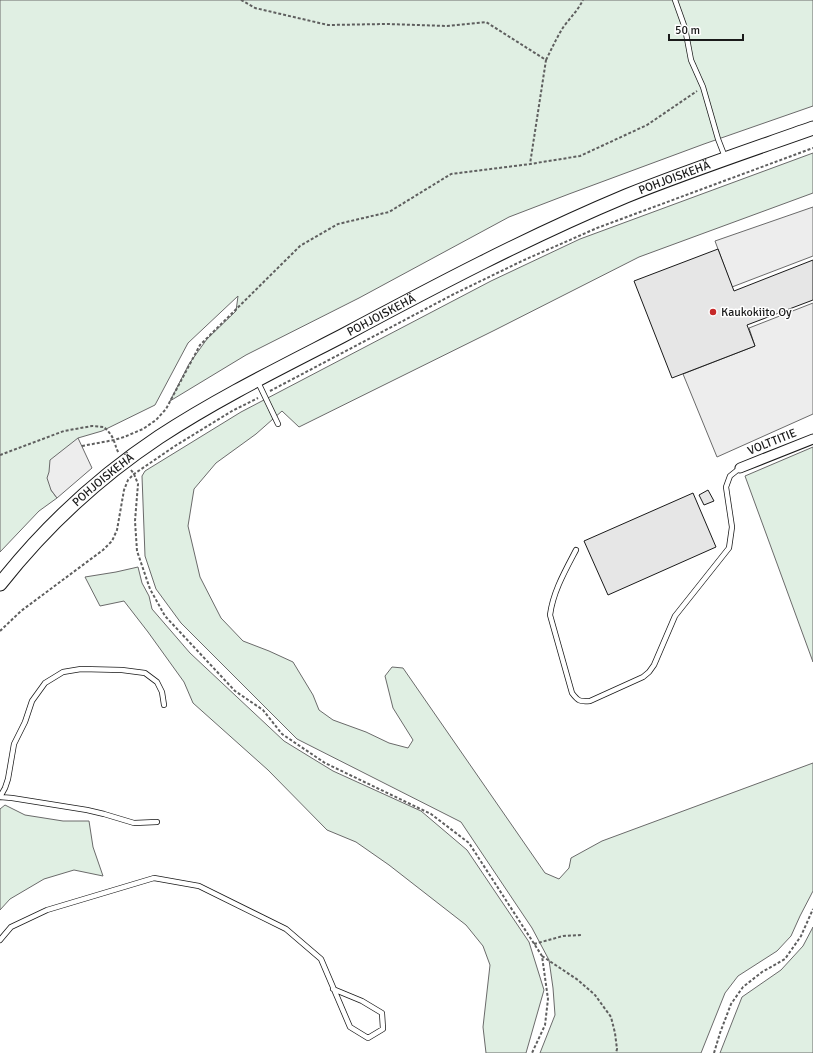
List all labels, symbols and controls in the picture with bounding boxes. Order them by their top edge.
scale bar [669,16,743,42]
text: 50 m [675,23,700,38]
street label: POHJOISKEHÄ [636,157,713,198]
street label: POHJOISKEHÄ [344,290,419,339]
place label: Kaukokiito Oy [721,305,792,320]
marker: Kaukokiito Oy [708,307,718,317]
street label: VOLTTITIE [745,425,799,459]
street label: POHJOISKEHÄ [69,449,137,509]

